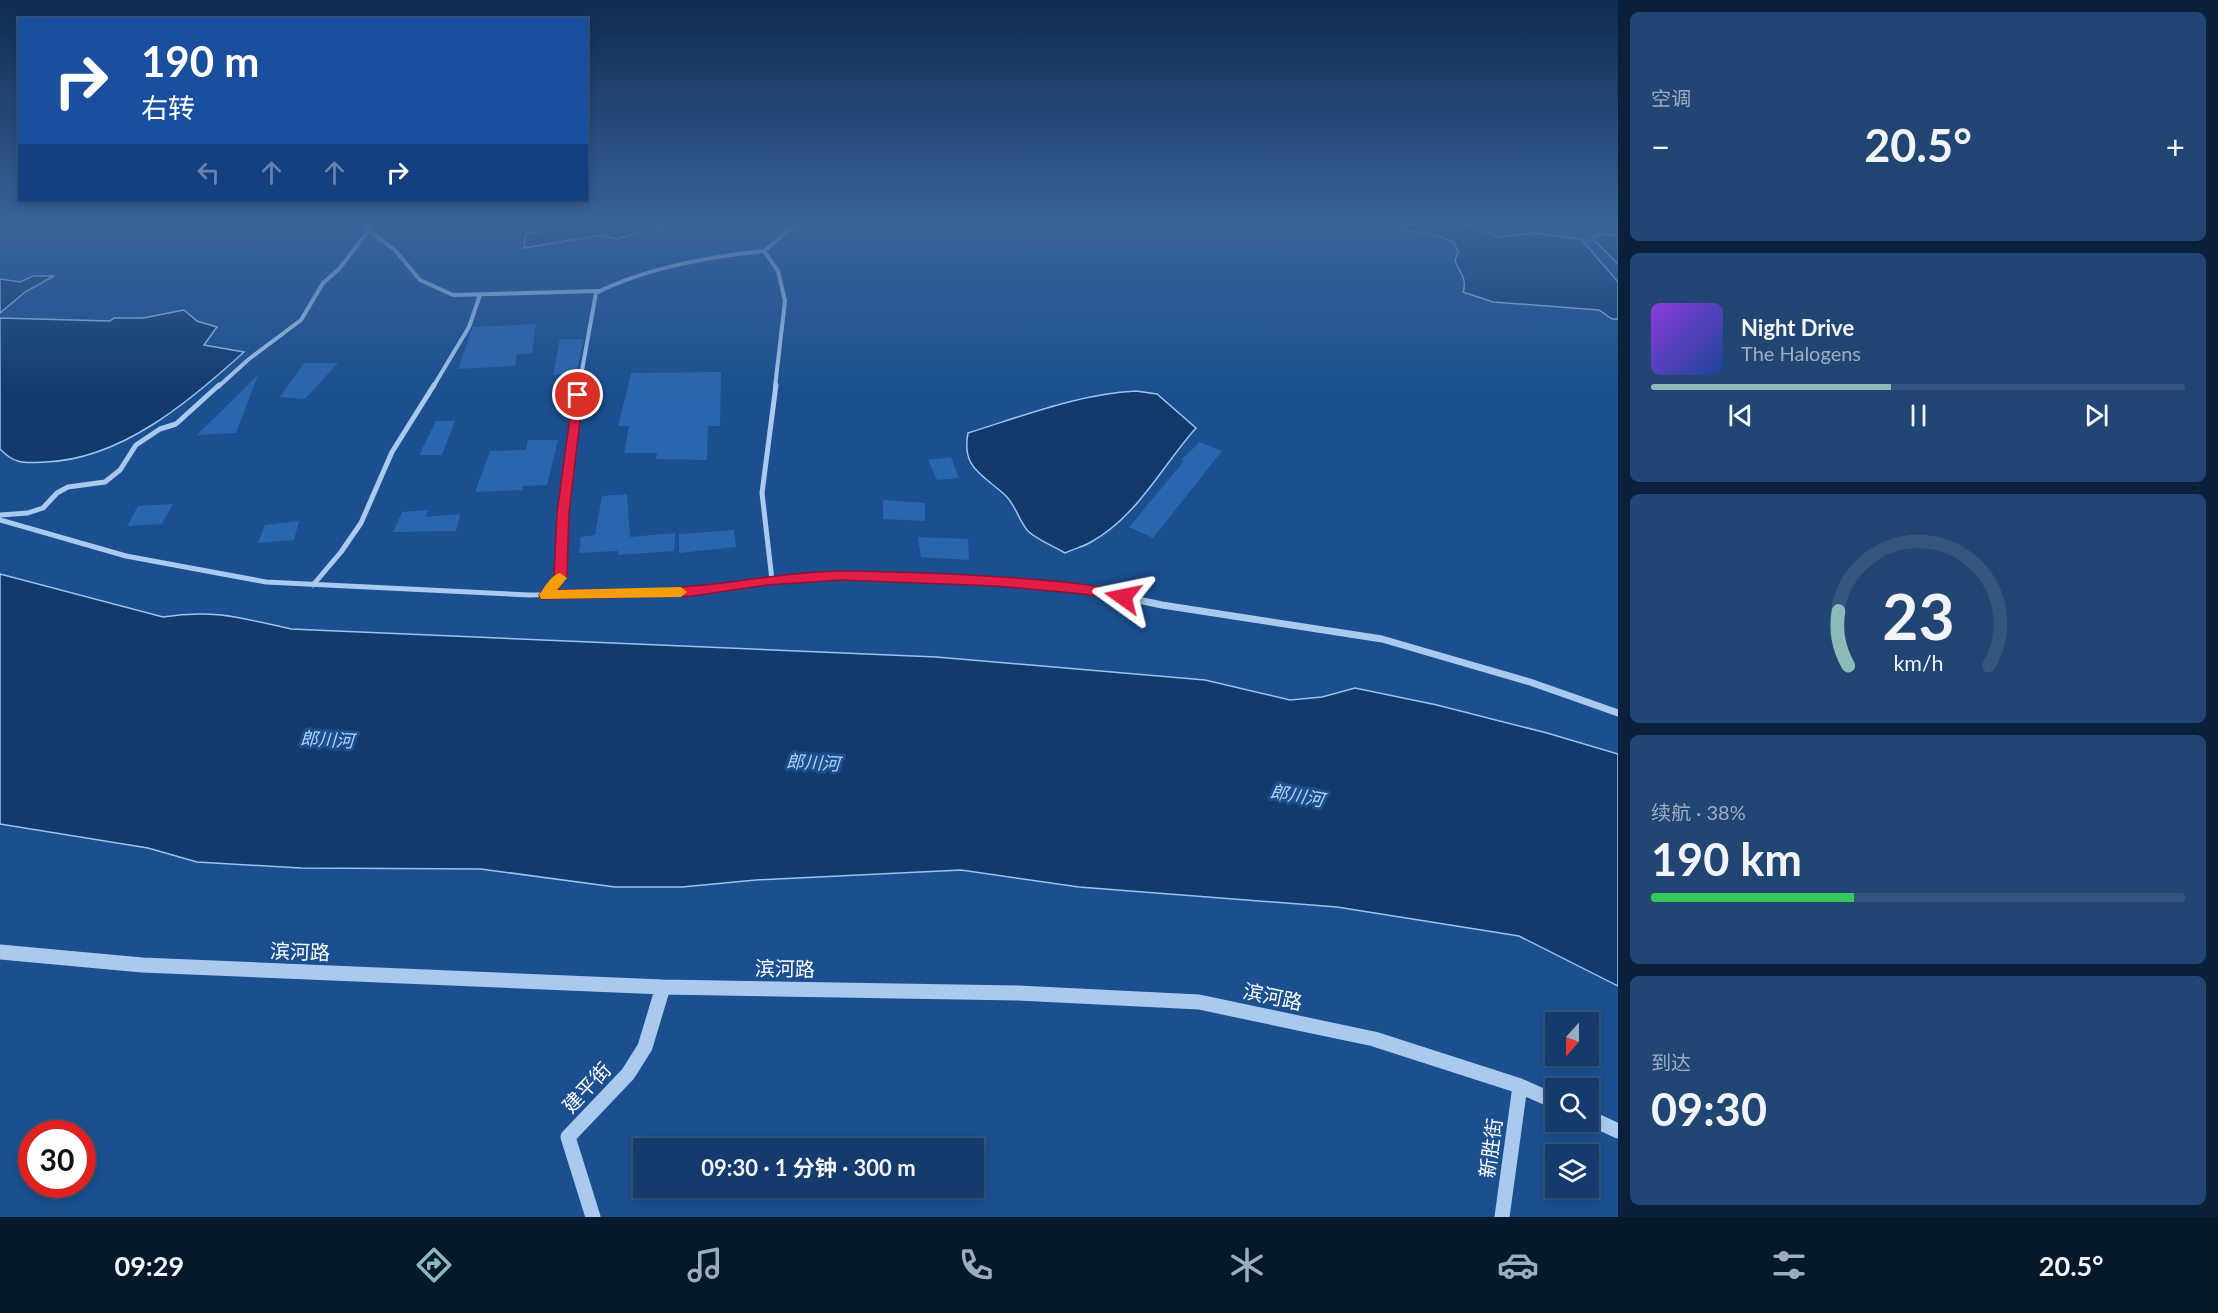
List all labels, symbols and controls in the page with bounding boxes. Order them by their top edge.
text: 190 m [141,36,259,86]
icon: right [42,42,120,120]
text: 空调 [1651,86,1691,110]
text: 右转 [141,91,195,124]
text: 20.5° [1864,118,1972,172]
text: − [1651,126,1670,166]
text: + [2166,126,2185,166]
icon: left [192,156,225,189]
icon: ahead [255,156,288,189]
icon: ahead [318,156,351,189]
icon: right [381,156,414,189]
text: Night Drive [1741,314,1854,341]
text: The Halogens [1741,341,1861,365]
pin [552,369,603,420]
icon: arrive [561,378,594,411]
icon: previous [1724,399,1757,432]
icon: pause [1902,399,1935,432]
icon: next [2080,399,2113,432]
position arrow [1091,565,1155,629]
text: 23 [1882,578,1954,653]
text: km/h [1893,650,1943,676]
water label: 郎川河 [299,727,358,752]
water label: 郎川河 [785,750,844,775]
water label: 郎川河 [1269,779,1328,811]
text: 续航 · 38% [1651,800,1746,824]
text: 190 km [1651,832,1802,886]
street label: 滨河路 [270,938,330,964]
street label: 滨河路 [755,955,815,981]
street label: 滨河路 [1241,978,1305,1014]
north arrow [1545,1012,1599,1066]
map controls [1545,1012,1599,1198]
text: 到达 [1651,1050,1691,1074]
street label: 建平街 [557,1057,615,1117]
button: search [1545,1078,1599,1132]
text: 09:30 [1651,1082,1767,1136]
street label: 新胜街 [1474,1117,1506,1179]
speed limit sign: 30 [18,1120,96,1198]
button: layers [1545,1144,1599,1198]
text: 09:30 · 1 分钟 · 300 m [701,1154,916,1181]
icon: directions [413,1244,455,1286]
icon: music [684,1244,726,1286]
icon: phone [955,1244,997,1286]
icon: climate [1226,1244,1268,1286]
icon: car [1497,1244,1539,1286]
icon: filters [1768,1244,1810,1286]
text: 09:29 [114,1249,184,1282]
text: 20.5° [2039,1249,2103,1282]

